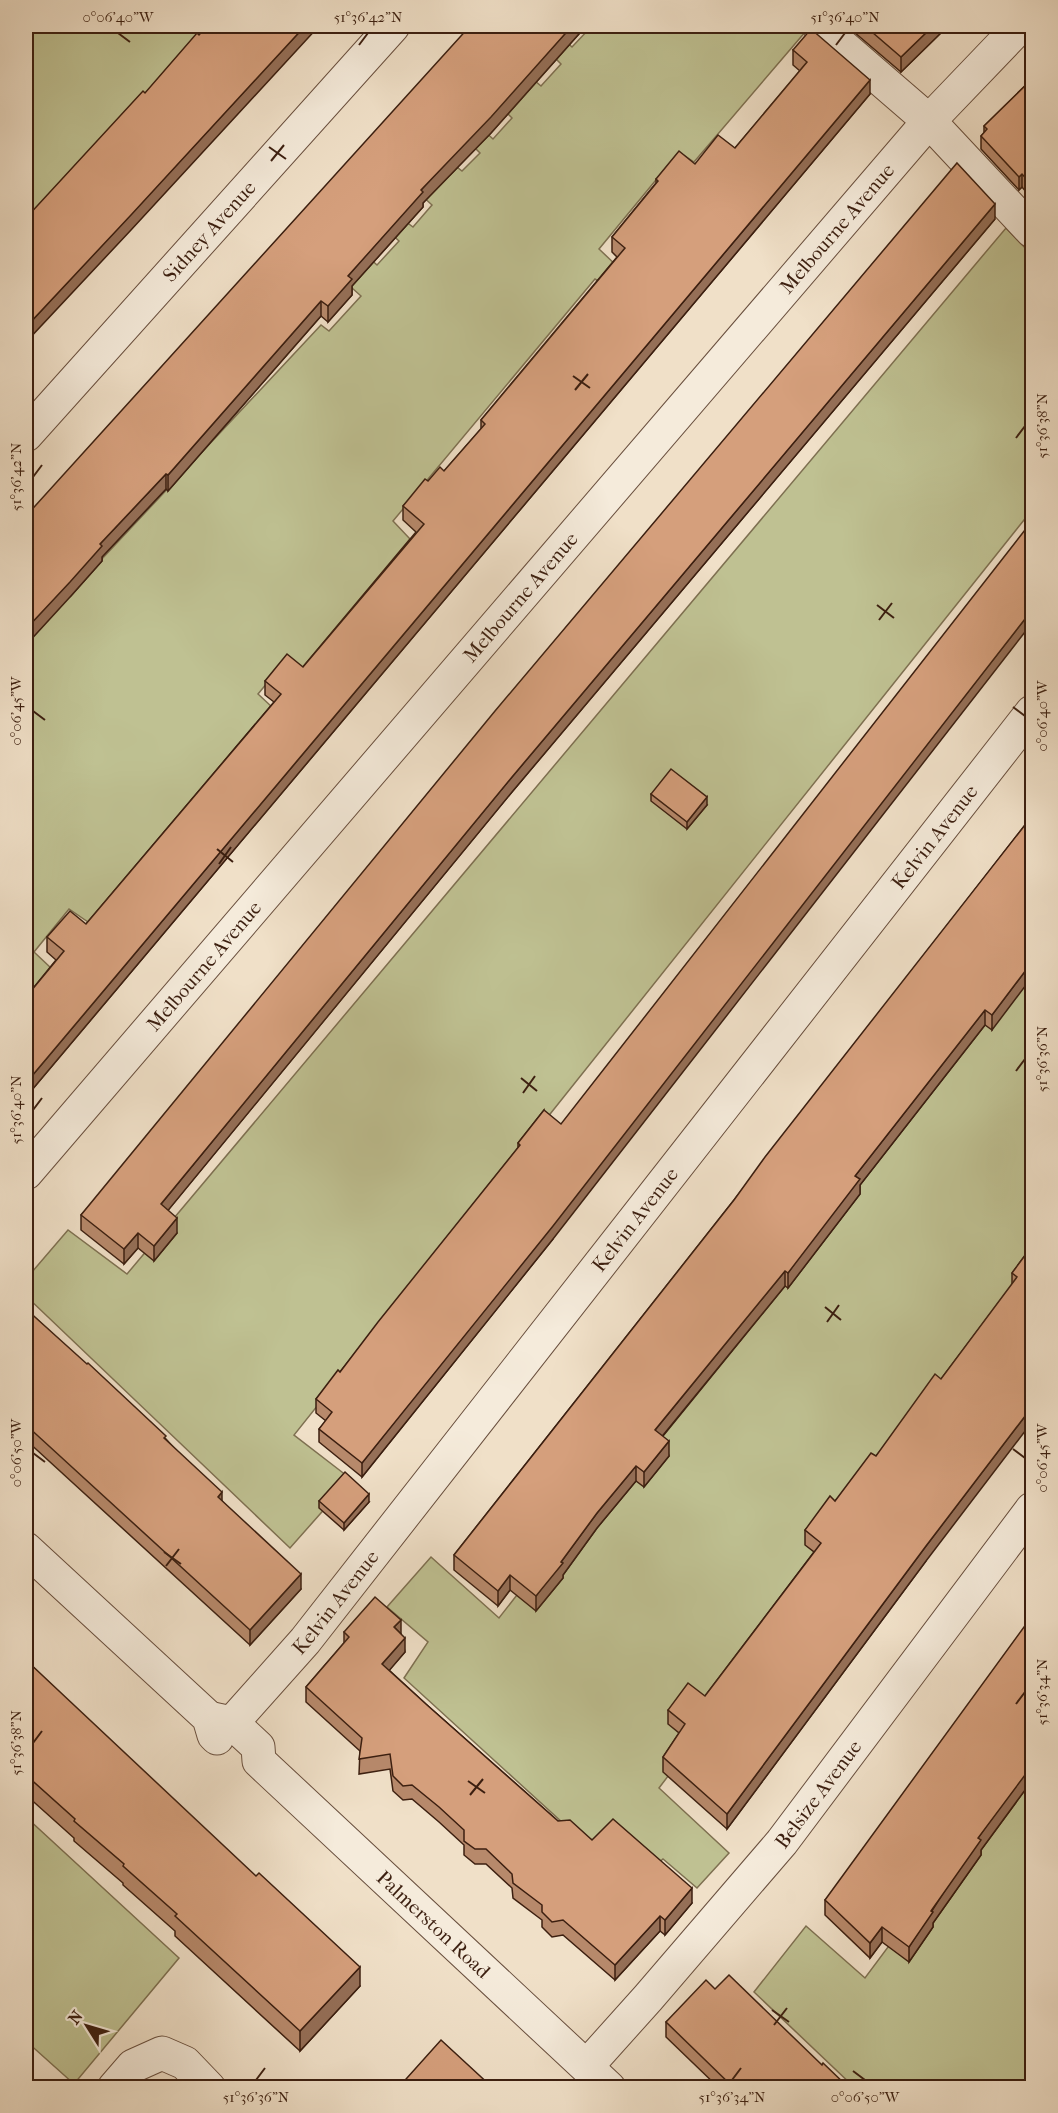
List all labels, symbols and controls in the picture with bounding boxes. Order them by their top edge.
text: 0°06'40"W [82,8,155,26]
text: 51°36'42"N [334,8,403,26]
text: 51°36'40"N [810,8,880,26]
street label: Melbourne Avenue [775,159,899,298]
street label: Sidney Avenue [158,176,260,286]
text: 51°36'38"N [1033,393,1051,459]
text: 51°36'42"N [7,442,25,511]
street label: Melbourne Avenue [458,527,583,667]
text: 0°06'45"W [7,675,25,745]
text: 0°06'40"W [1033,679,1051,752]
street label: Kelvin Avenue [887,780,982,893]
street label: Melbourne Avenue [142,896,266,1036]
text: 51°36'36"N [1033,1025,1051,1092]
text: 51°36'40"N [7,1075,25,1145]
street label: Kelvin Avenue [587,1163,683,1276]
text: 0°06'50"W [7,1417,25,1487]
text: 0°06'45"W [1033,1422,1051,1492]
street label: Kelvin Avenue [287,1546,383,1659]
text: 51°36'34"N [1033,1658,1051,1726]
text: 51°36'38"N [7,1710,25,1776]
street label: Belsize Avenue [770,1735,866,1853]
street label: Palmerston Road [372,1866,496,1983]
north arrow [57,1996,117,2056]
text: N [64,2006,87,2028]
text: 51°36'36"N [223,2088,290,2106]
text: 51°36'34"N [698,2088,766,2106]
text: 0°06'50"W [831,2088,901,2106]

